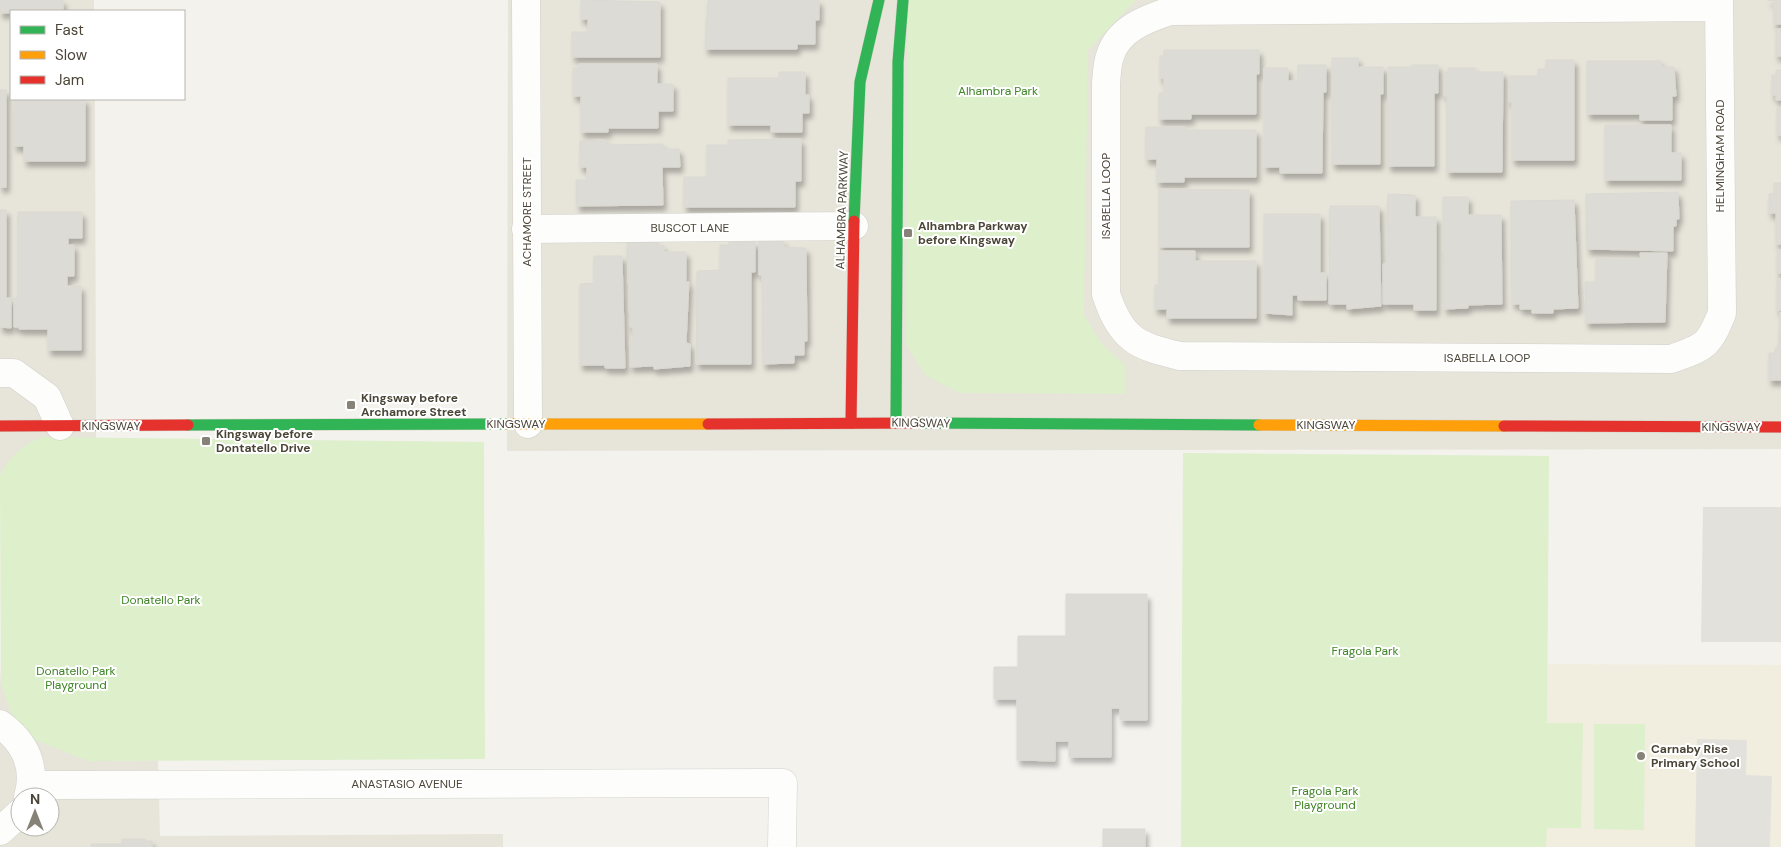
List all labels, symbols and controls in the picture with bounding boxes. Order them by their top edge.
legend [10,10,185,100]
text: Fast [55,20,84,40]
text: Slow [55,45,88,65]
text: Jam [55,70,84,90]
park label: Alhambra Park [958,83,1038,99]
street label: HELMINGHAM ROAD [1712,99,1728,213]
street label: ALHAMBRA PARKWAY [832,150,852,270]
street label: ISABELLA LOOP [1098,153,1114,239]
street label: ACHAMORE STREET [519,157,535,267]
place label: Alhambra Parkway before Kingsway [918,218,1028,248]
street label: BUSCOT LANE [651,220,730,236]
marker: Alhambra Parkway before Kingsway [902,227,914,239]
street label: ISABELLA LOOP [1444,350,1530,366]
place label: Kingsway before Archamore Street [361,390,466,420]
marker: Kingsway before Archamore Street [345,399,357,411]
street label: KINGSWAY [891,414,951,432]
street label: KINGSWAY [487,416,545,432]
street label: KINGSWAY [1297,417,1355,433]
street label: KINGSWAY [82,418,140,434]
street label: KINGSWAY [1702,419,1760,435]
place label: Kingsway before Dontatello Drive [216,426,313,456]
marker: Kingsway before Dontatello Drive [200,435,212,447]
park label: Donatello Park [121,592,201,608]
park label: Fragola Park [1331,643,1399,659]
park label: Donatello Park Playground [36,663,116,693]
place label: Carnaby Rise Primary School [1651,741,1740,771]
marker: Carnaby Rise Primary School [1635,750,1647,762]
street label: ANASTASIO AVENUE [351,776,463,792]
park label: Fragola Park Playground [1291,783,1359,813]
north arrow [10,787,60,837]
text: N [30,790,40,808]

